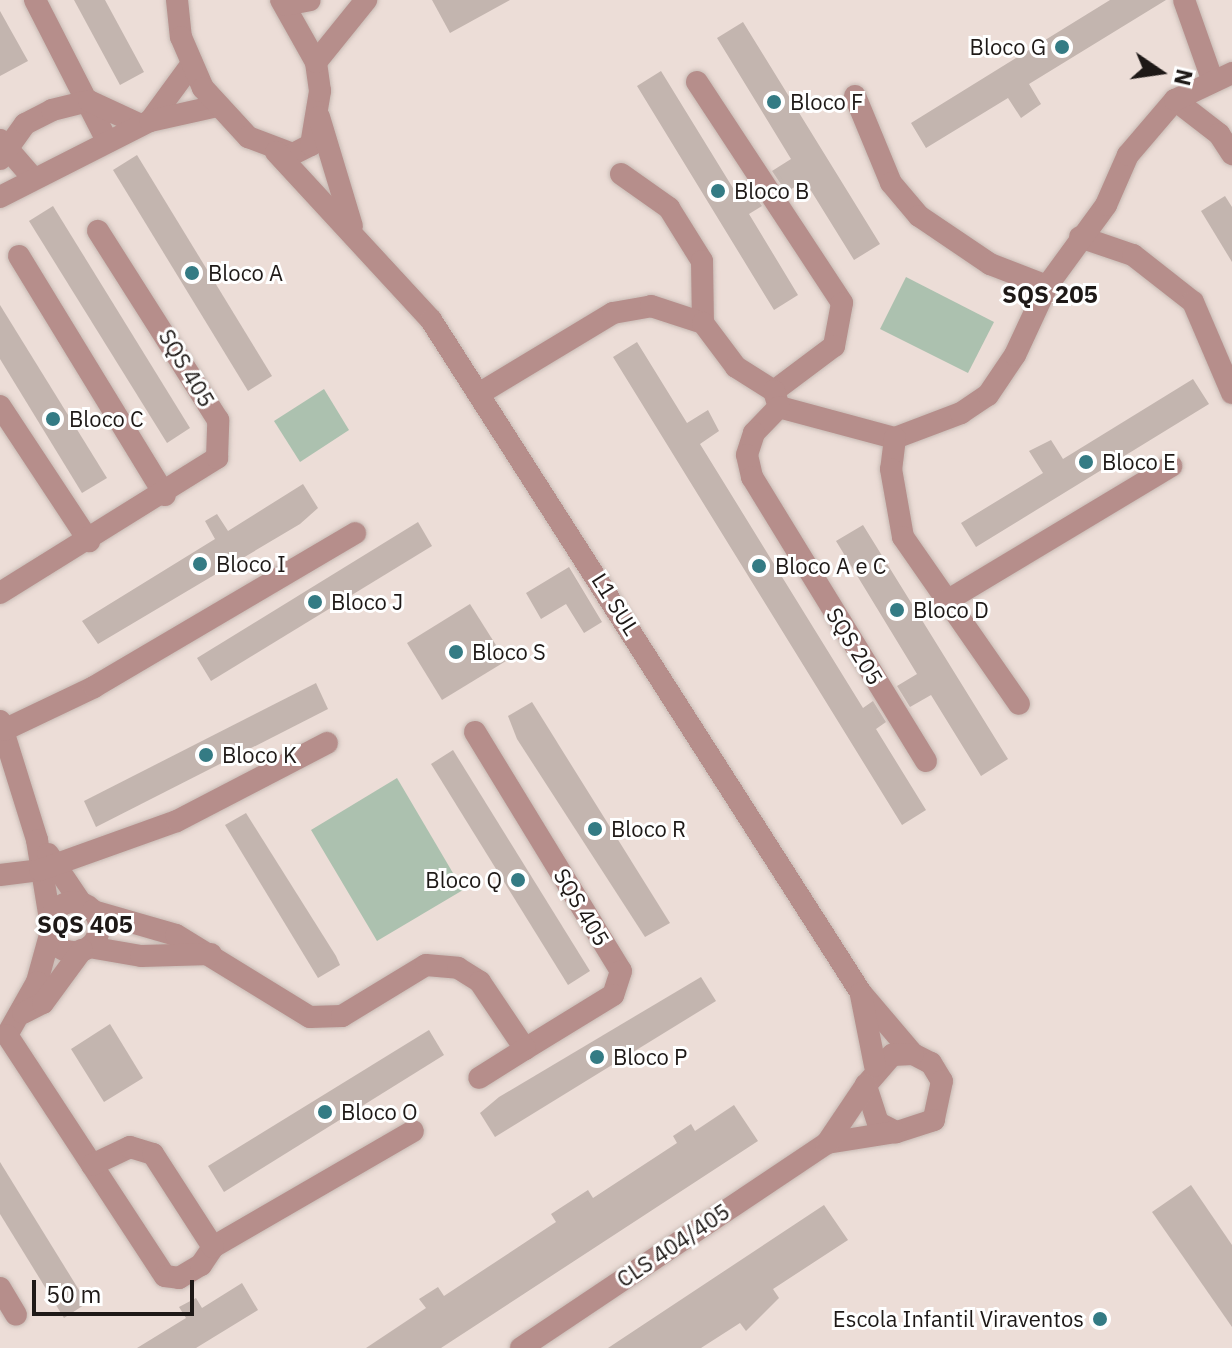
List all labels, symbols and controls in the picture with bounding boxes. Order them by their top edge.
north arrow [1120,32,1200,112]
place label: Bloco G [970,34,1046,60]
marker: Bloco G [1053,38,1071,56]
text: N [1168,66,1200,89]
place label: Bloco F [790,89,863,115]
marker: Bloco F [765,93,783,111]
place label: Bloco B [734,178,809,204]
marker: Bloco B [709,182,727,200]
place label: Bloco A [208,260,283,286]
marker: Bloco A [183,264,201,282]
district label: SQS 205 [1002,281,1098,309]
street label: SQS 405 [154,324,220,412]
place label: Bloco C [69,406,144,432]
marker: Bloco C [44,410,62,428]
place label: Bloco E [1102,449,1176,475]
marker: Bloco E [1077,453,1095,471]
place label: Bloco I [216,551,286,577]
place label: Bloco A e C [775,553,886,579]
marker: Bloco I [191,555,209,573]
marker: Bloco A e C [750,557,768,575]
street label: L1 SUL [587,568,645,640]
place label: Bloco J [331,589,403,615]
marker: Bloco J [306,593,324,611]
place label: Bloco D [913,597,989,623]
marker: Bloco D [888,601,906,619]
street label: SQS 205 [821,603,889,689]
place label: Bloco S [472,639,546,665]
marker: Bloco S [447,643,465,661]
place label: Bloco K [222,742,297,768]
marker: Bloco K [197,746,215,764]
place label: Bloco R [611,816,686,842]
marker: Bloco R [586,820,604,838]
street label: SQS 405 [549,863,615,951]
place label: Bloco Q [425,867,502,893]
marker: Bloco Q [509,871,527,889]
district label: SQS 405 [37,911,133,939]
place label: Bloco P [613,1044,687,1070]
marker: Bloco P [588,1048,606,1066]
place label: Bloco O [341,1099,418,1125]
marker: Bloco O [316,1103,334,1121]
street label: CLS 404/405 [612,1198,734,1292]
scale bar [36,1264,198,1314]
text: 50 m [46,1278,101,1310]
place label: Escola Infantil Viraventos [833,1306,1084,1332]
marker: Escola Infantil Viraventos [1091,1310,1109,1328]

